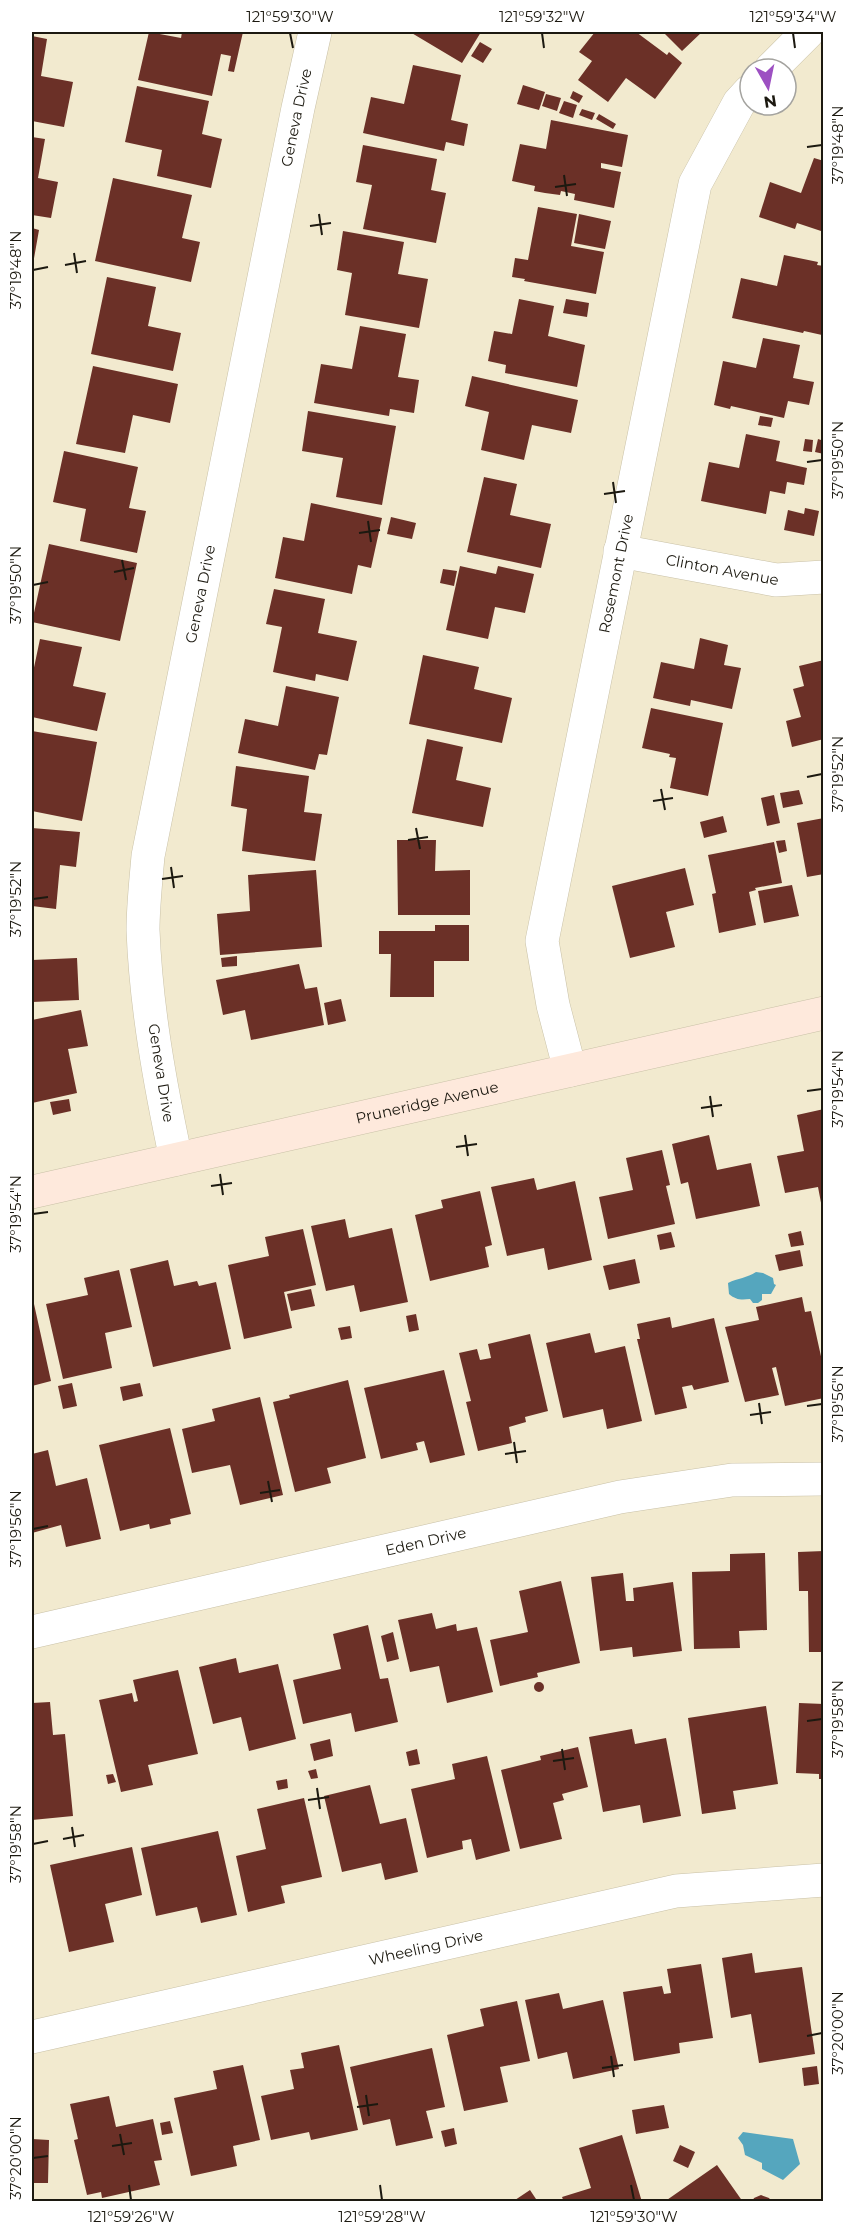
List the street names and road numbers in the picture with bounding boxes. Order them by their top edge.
street label: Geneva Drive [276,67,316,168]
street label: Rosemont Drive [594,512,637,635]
street label: Geneva Drive [181,543,219,645]
street label: Clinton Avenue [664,550,781,589]
street label: Geneva Drive [144,1022,179,1124]
street label: Pruneridge Avenue [354,1077,500,1128]
street label: Eden Drive [383,1523,468,1560]
street label: Wheeling Drive [367,1925,485,1969]

